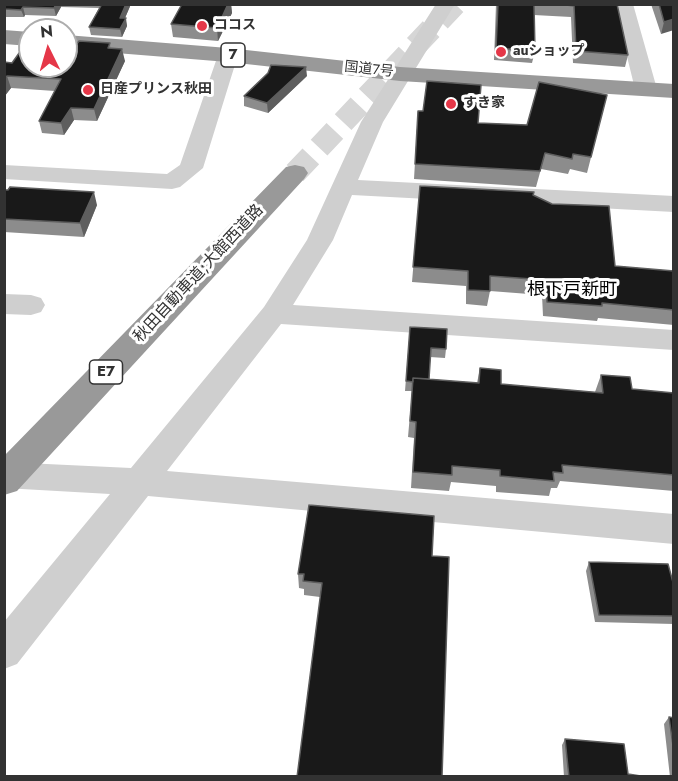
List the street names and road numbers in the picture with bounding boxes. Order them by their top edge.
road number: 7 [221,43,245,67]
street label: 国道7号 [344,59,394,81]
street label: 秋田自動車道;大館西道路 [130,201,268,347]
road number: E7 [90,360,122,384]

